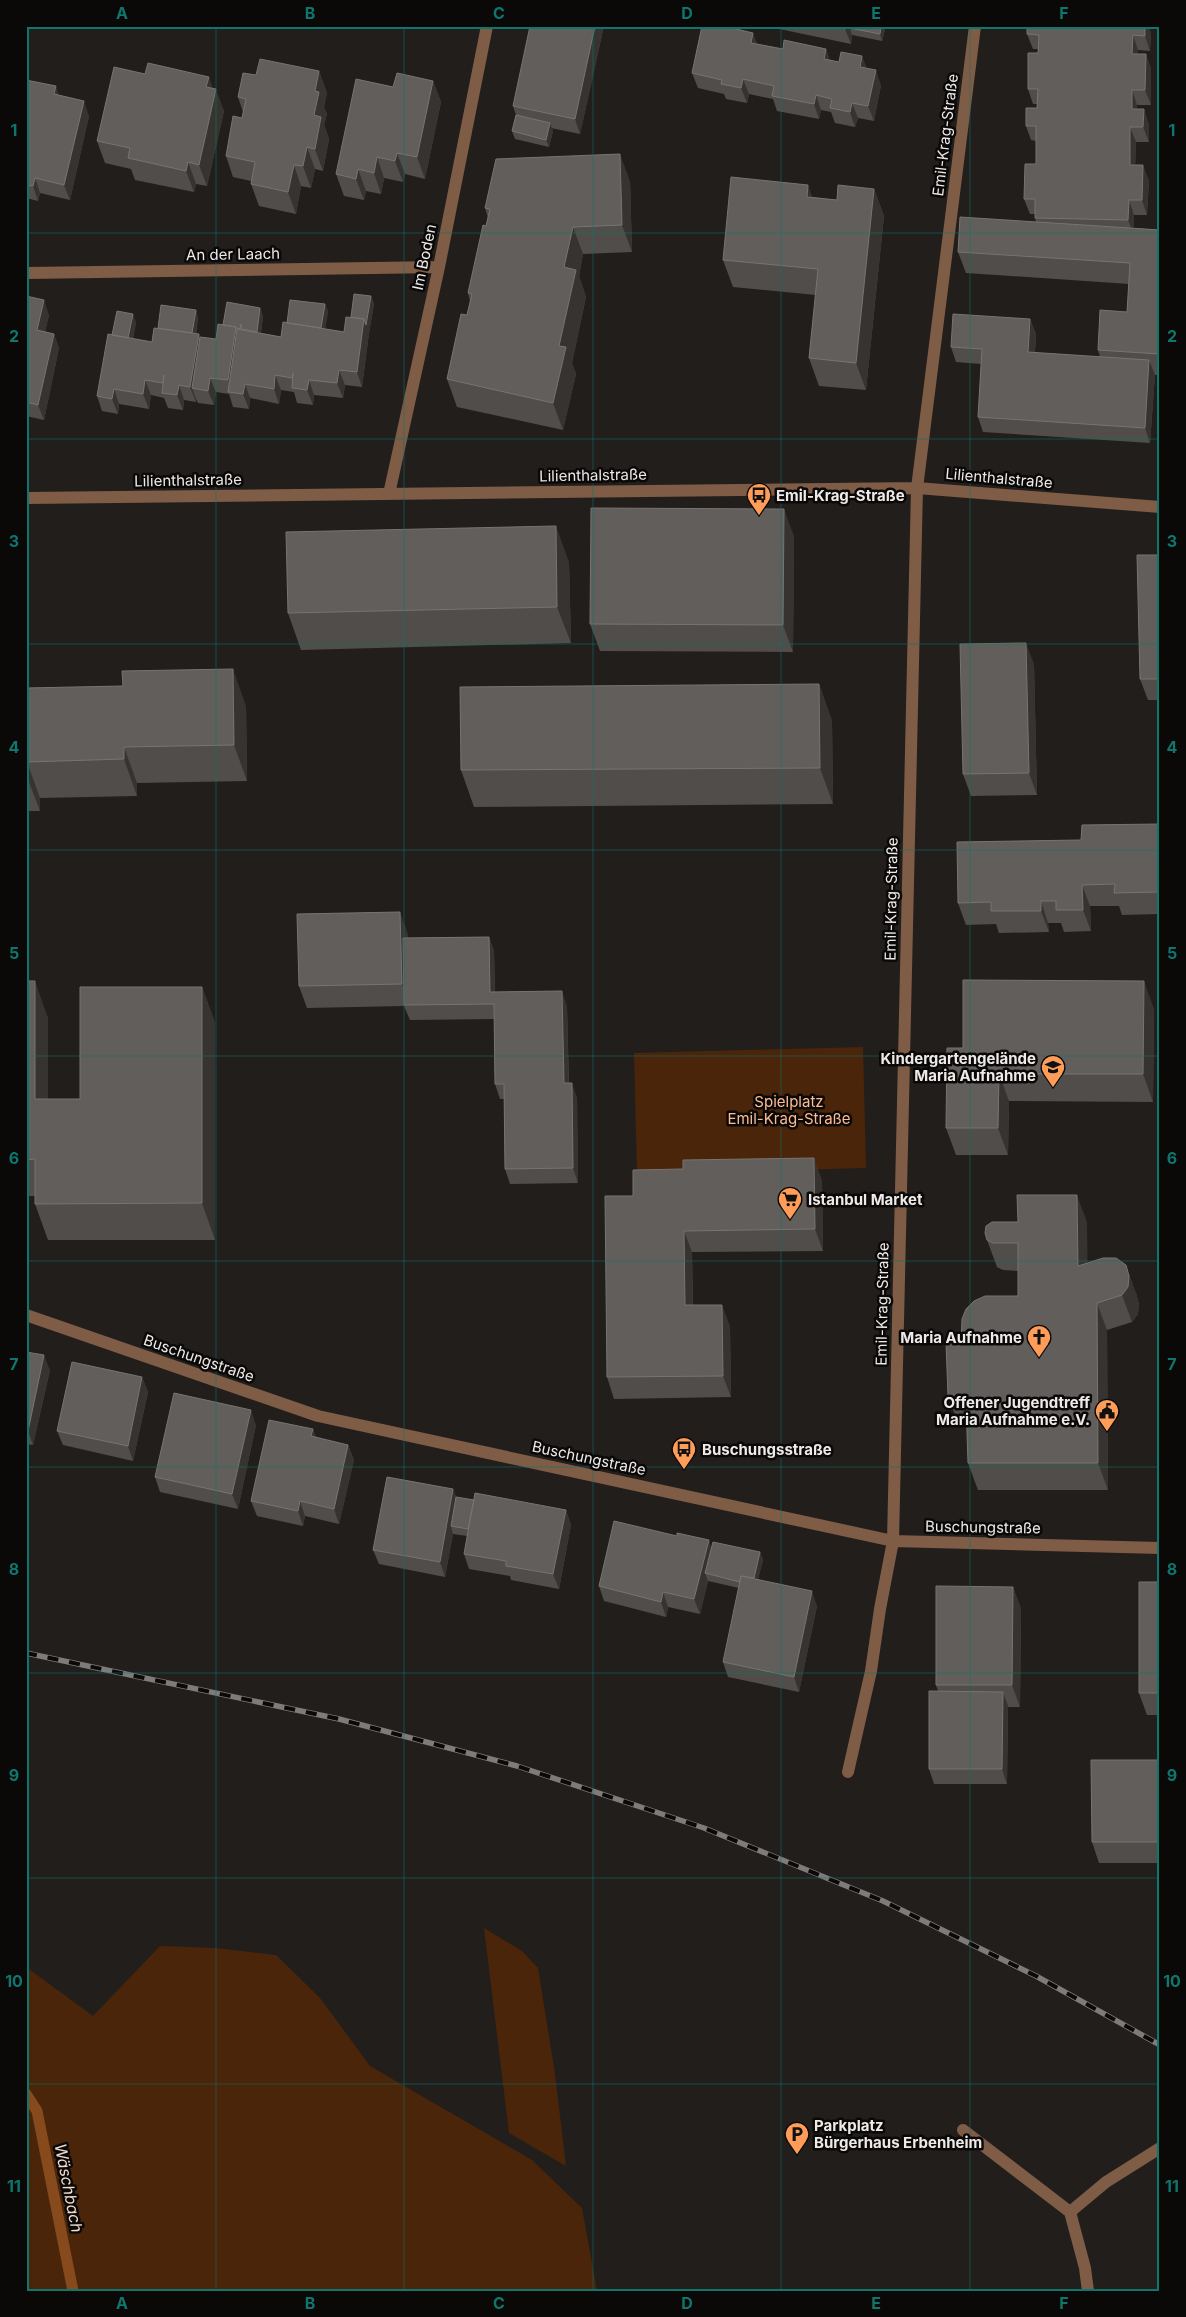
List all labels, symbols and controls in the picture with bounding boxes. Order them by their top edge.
text: A [116,3,128,23]
text: B [305,3,315,23]
text: C [493,3,505,23]
text: D [681,3,693,23]
text: E [871,3,881,23]
text: F [1059,3,1069,23]
street label: Emil-Krag-Straße [928,73,962,197]
text: 1 [11,120,17,140]
text: 1 [1169,120,1175,140]
street label: Im Boden [408,222,440,292]
street label: An der Laach [186,244,280,264]
text: 2 [9,326,19,346]
text: 2 [1167,326,1177,346]
street label: Lilienthalstraße [945,464,1053,492]
street label: Lilienthalstraße [539,465,647,485]
street label: Lilienthalstraße [134,470,242,490]
bus stop icon: Emil-Krag-Straße [746,482,772,516]
place label: Emil-Krag-Straße [776,486,905,505]
text: 3 [9,531,19,551]
text: 3 [1167,531,1177,551]
text: 4 [9,737,20,757]
text: 4 [1167,737,1178,757]
street label: Emil-Krag-Straße [880,837,902,961]
text: 5 [9,943,19,963]
text: 5 [1167,943,1177,963]
place label: Kindergartengelände Maria Aufnahme [880,1049,1036,1085]
school or university icon: Kindergartengelände Maria Aufnahme [1040,1054,1066,1088]
park label: Spielplatz Emil-Krag-Straße [727,1092,851,1128]
text: 6 [9,1148,19,1168]
text: 6 [1167,1148,1177,1168]
supermarket icon: Istanbul Market [777,1186,803,1220]
place label: Istanbul Market [808,1190,923,1209]
street label: Emil-Krag-Straße [871,1242,893,1366]
church icon: Maria Aufnahme [1026,1324,1052,1358]
place label: Maria Aufnahme [900,1328,1022,1347]
street label: Buschungstraße [141,1330,257,1386]
text: 7 [9,1354,19,1374]
text: 7 [1167,1354,1177,1374]
place label: Offener Jugendtreff Maria Aufnahme e.V. [936,1393,1090,1429]
public building icon: Offener Jugendtreff Maria Aufnahme e.V. [1094,1398,1120,1432]
bus stop icon: Buschungsstraße [671,1436,697,1470]
street label: Buschungstraße [530,1437,648,1479]
place label: Buschungsstraße [702,1440,832,1459]
street label: Buschungstraße [925,1516,1041,1538]
text: 8 [9,1559,19,1579]
text: 8 [1167,1559,1177,1579]
text: 9 [9,1765,19,1785]
text: 9 [1167,1765,1177,1785]
text: 10 [5,1971,23,1991]
text: 10 [1163,1971,1181,1991]
place label: Parkplatz Bürgerhaus Erbenheim [814,2116,982,2152]
parking icon: Parkplatz Bürgerhaus Erbenheim [784,2121,810,2155]
water label: Wäschbach [51,2142,87,2234]
text: 11 [7,2176,21,2196]
text: 11 [1165,2176,1179,2196]
text: A [116,2293,128,2313]
text: B [305,2293,315,2313]
text: C [493,2293,505,2313]
text: D [681,2293,693,2313]
text: E [871,2293,881,2313]
text: F [1059,2293,1069,2313]

